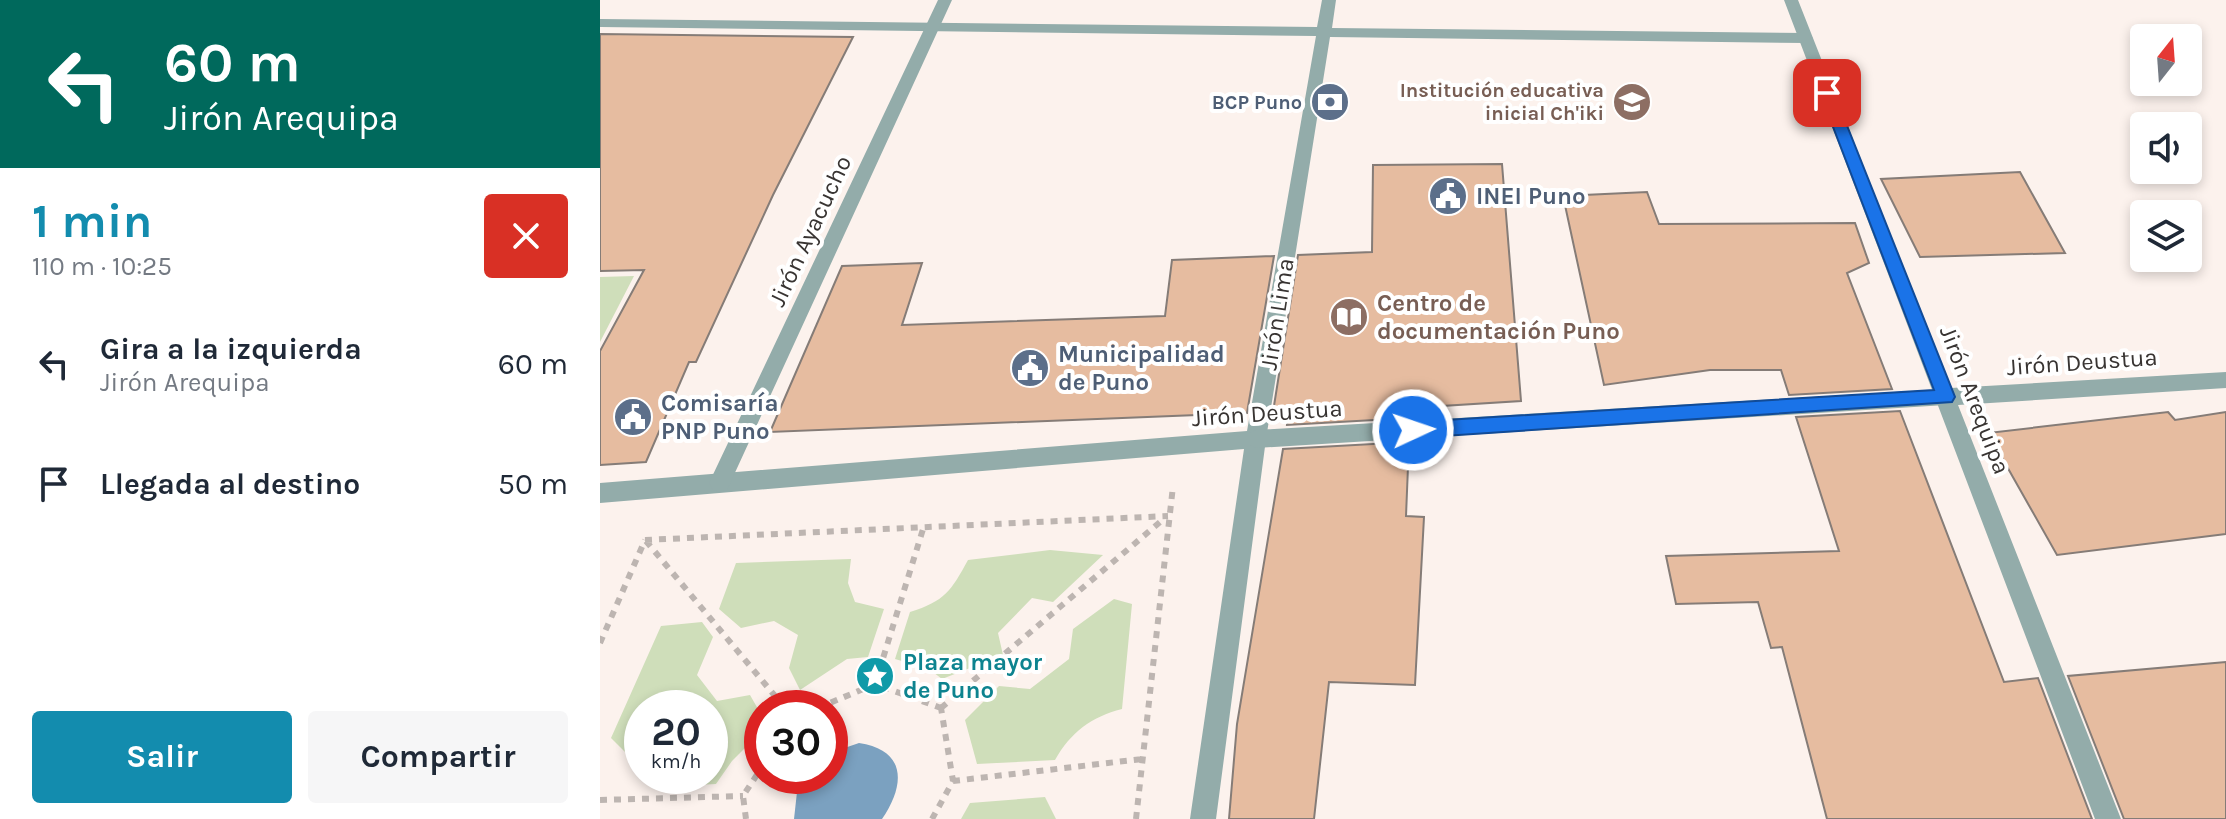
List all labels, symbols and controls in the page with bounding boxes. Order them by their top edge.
north arrow [2130,24,2202,96]
map controls [2130,24,2202,272]
text: 60 m [164,30,301,95]
icon: left [32,32,136,136]
pin [1793,59,1861,127]
icon: arrive [1805,71,1849,115]
place label: Institución educativa inicial Ch'iki [1400,79,1604,125]
bank icon: BCP Puno [1309,81,1351,123]
school or university icon: Institución educativa inicial Ch'iki [1611,81,1653,123]
place label: BCP Puno [1212,91,1302,114]
text: Jirón Arequipa [164,97,399,139]
button: sound [2130,112,2202,184]
street label: Jirón Ayacucho [763,151,857,311]
public building icon: INEI Puno [1427,175,1469,217]
place label: INEI Puno [1476,182,1586,210]
text: 1 min [32,193,152,249]
button: close [484,194,568,278]
button: layers [2130,200,2202,272]
text: 110 m · 10:25 [32,251,172,282]
street label: Jirón Lima [1254,256,1300,372]
place label: Centro de documentación Puno [1377,289,1620,345]
library icon: Centro de documentación Puno [1328,296,1370,338]
street label: Jirón Arequipa [1934,322,2016,478]
text: Gira a la izquierda [100,331,362,367]
place label: Municipalidad de Puno [1058,340,1225,396]
icon: left [32,342,76,386]
street label: Jirón Deustua [2006,343,2158,381]
text: 60 m [498,346,568,382]
public building icon: Municipalidad de Puno [1009,347,1051,389]
text: Jirón Arequipa [100,367,270,398]
position arrow [1371,388,1455,472]
place label: Comisaría PNP Puno [661,389,778,445]
street label: Jirón Deustua [1191,394,1343,432]
public building icon: Comisaría PNP Puno [612,396,654,438]
icon: arrive [32,462,76,506]
text: Llegada al destino [100,466,360,502]
text: 50 m [498,466,568,502]
place label: Plaza mayor de Puno [903,648,1043,704]
place icon: Plaza mayor de Puno [854,655,896,697]
speed limit sign: 30 [744,690,848,794]
text: 20 [651,708,701,755]
button: Salir [32,711,292,803]
button: Compartir [308,711,568,803]
text: km/h [651,750,701,773]

